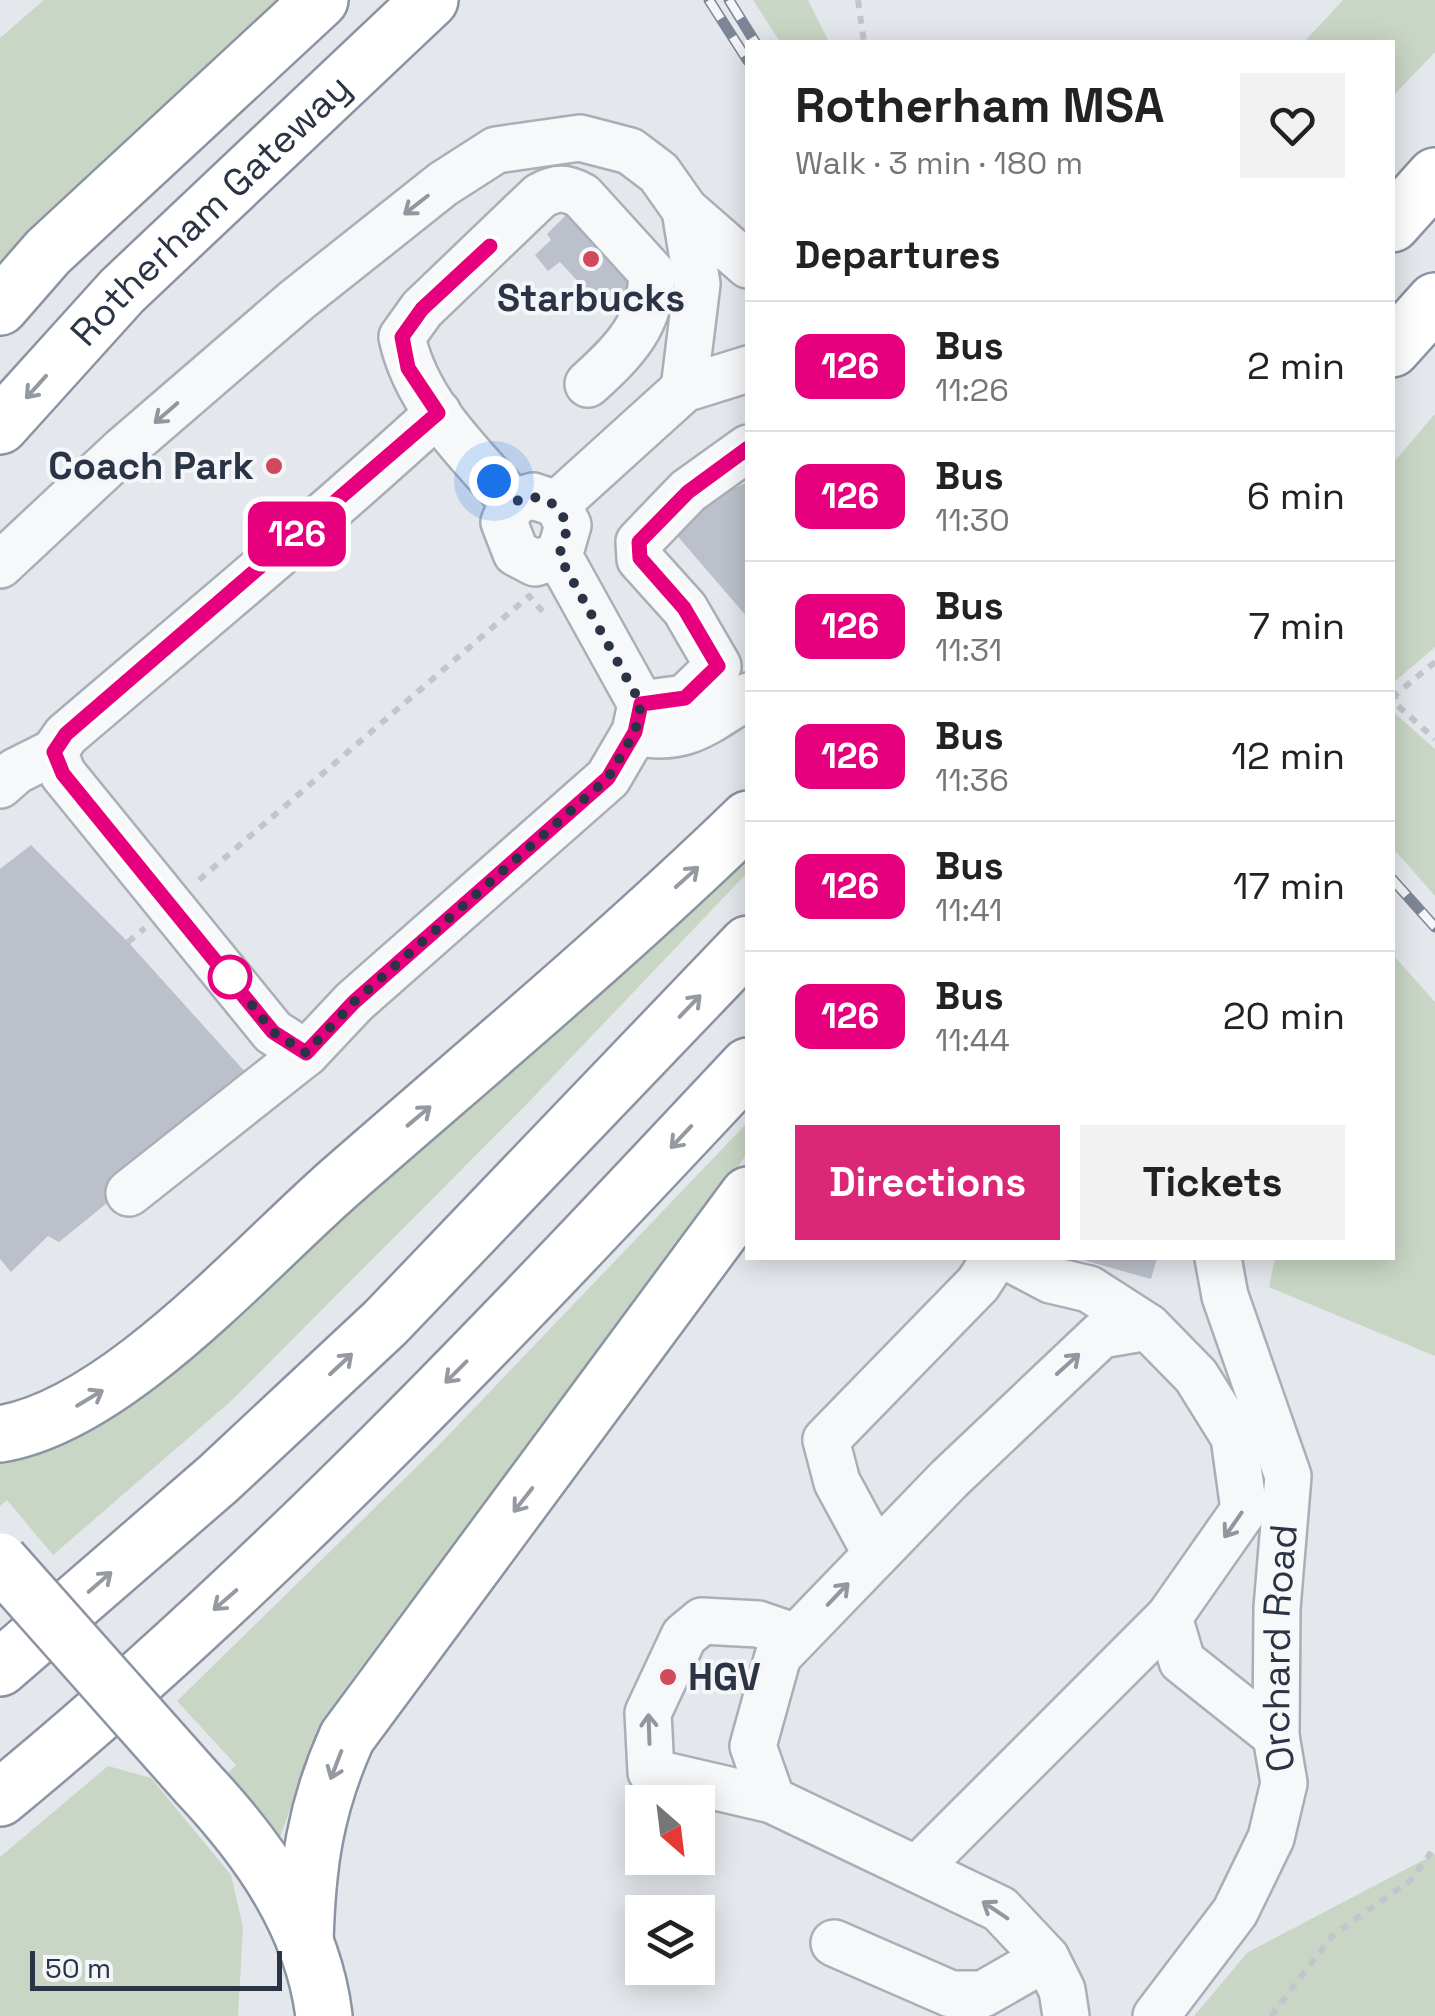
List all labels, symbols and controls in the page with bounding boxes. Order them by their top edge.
street label: Rotherham Gateway [60,64,361,356]
button: heart [1240,73,1345,178]
text: Rotherham MSA [795,75,1164,136]
text: Walk · 3 min · 180 m [795,143,1083,183]
one-way arrow [404,194,430,216]
text: Departures [795,231,1000,279]
marker: Starbucks [580,248,602,270]
place label: Starbucks [497,274,685,322]
text: Bus [935,322,1004,370]
text: 2 min [1247,342,1345,390]
text: 126 [821,344,879,388]
text: 11:26 [935,370,1009,410]
one-way arrow [25,374,48,399]
one-way arrow [154,401,180,423]
place label: Coach Park [48,442,254,490]
text: Bus [935,452,1004,500]
marker: Coach Park [263,455,285,477]
your location [469,456,519,506]
text: 6 min [1247,472,1345,520]
text: 126 [821,474,879,518]
text: 11:30 [935,500,1010,540]
line badge: 126 [240,502,354,566]
text: 126 [268,512,326,556]
text: Bus [935,582,1004,630]
text: 7 min [1249,602,1345,650]
text: 126 [821,604,879,648]
text: 11:31 [935,630,1002,670]
text: Bus [935,712,1004,760]
text: 12 min [1231,732,1345,780]
text: 126 [821,734,879,778]
text: 11:36 [935,760,1009,800]
text: Bus [935,842,1004,890]
text: 17 min [1233,862,1345,910]
text: 126 [821,864,879,908]
one-way arrow [674,865,700,889]
text: 11:41 [935,890,1002,930]
unlabelled marker [209,956,251,998]
text: Bus [935,972,1004,1020]
text: 20 min [1223,992,1345,1040]
one-way arrow [678,994,701,1019]
text: 126 [821,994,879,1038]
text: 11:44 [935,1020,1010,1060]
one-way arrow [405,1105,431,1127]
one-way arrow [669,1125,693,1149]
button: Directions [795,1125,1060,1240]
button: Tickets [1080,1125,1345,1240]
one-way arrow [328,1353,353,1376]
one-way arrow [1055,1353,1080,1376]
one-way arrow [444,1360,468,1384]
one-way arrow [75,1388,104,1408]
one-way arrow [513,1486,534,1513]
one-way arrow [1223,1511,1244,1539]
street label: Orchard Road [1252,1522,1308,1776]
one-way arrow [87,1570,112,1593]
one-way arrow [826,1582,850,1606]
one-way arrow [213,1589,238,1612]
place label: HGV [688,1653,761,1701]
marker: HGV [657,1666,679,1688]
one-way arrow [640,1713,659,1745]
one-way arrow [325,1749,343,1779]
north arrow [625,1785,715,1875]
map controls [625,1785,715,1985]
button: layers [625,1895,715,1985]
one-way arrow [982,1900,1010,1921]
scale bar [30,1946,282,1990]
text: 50 m [45,1950,111,1986]

